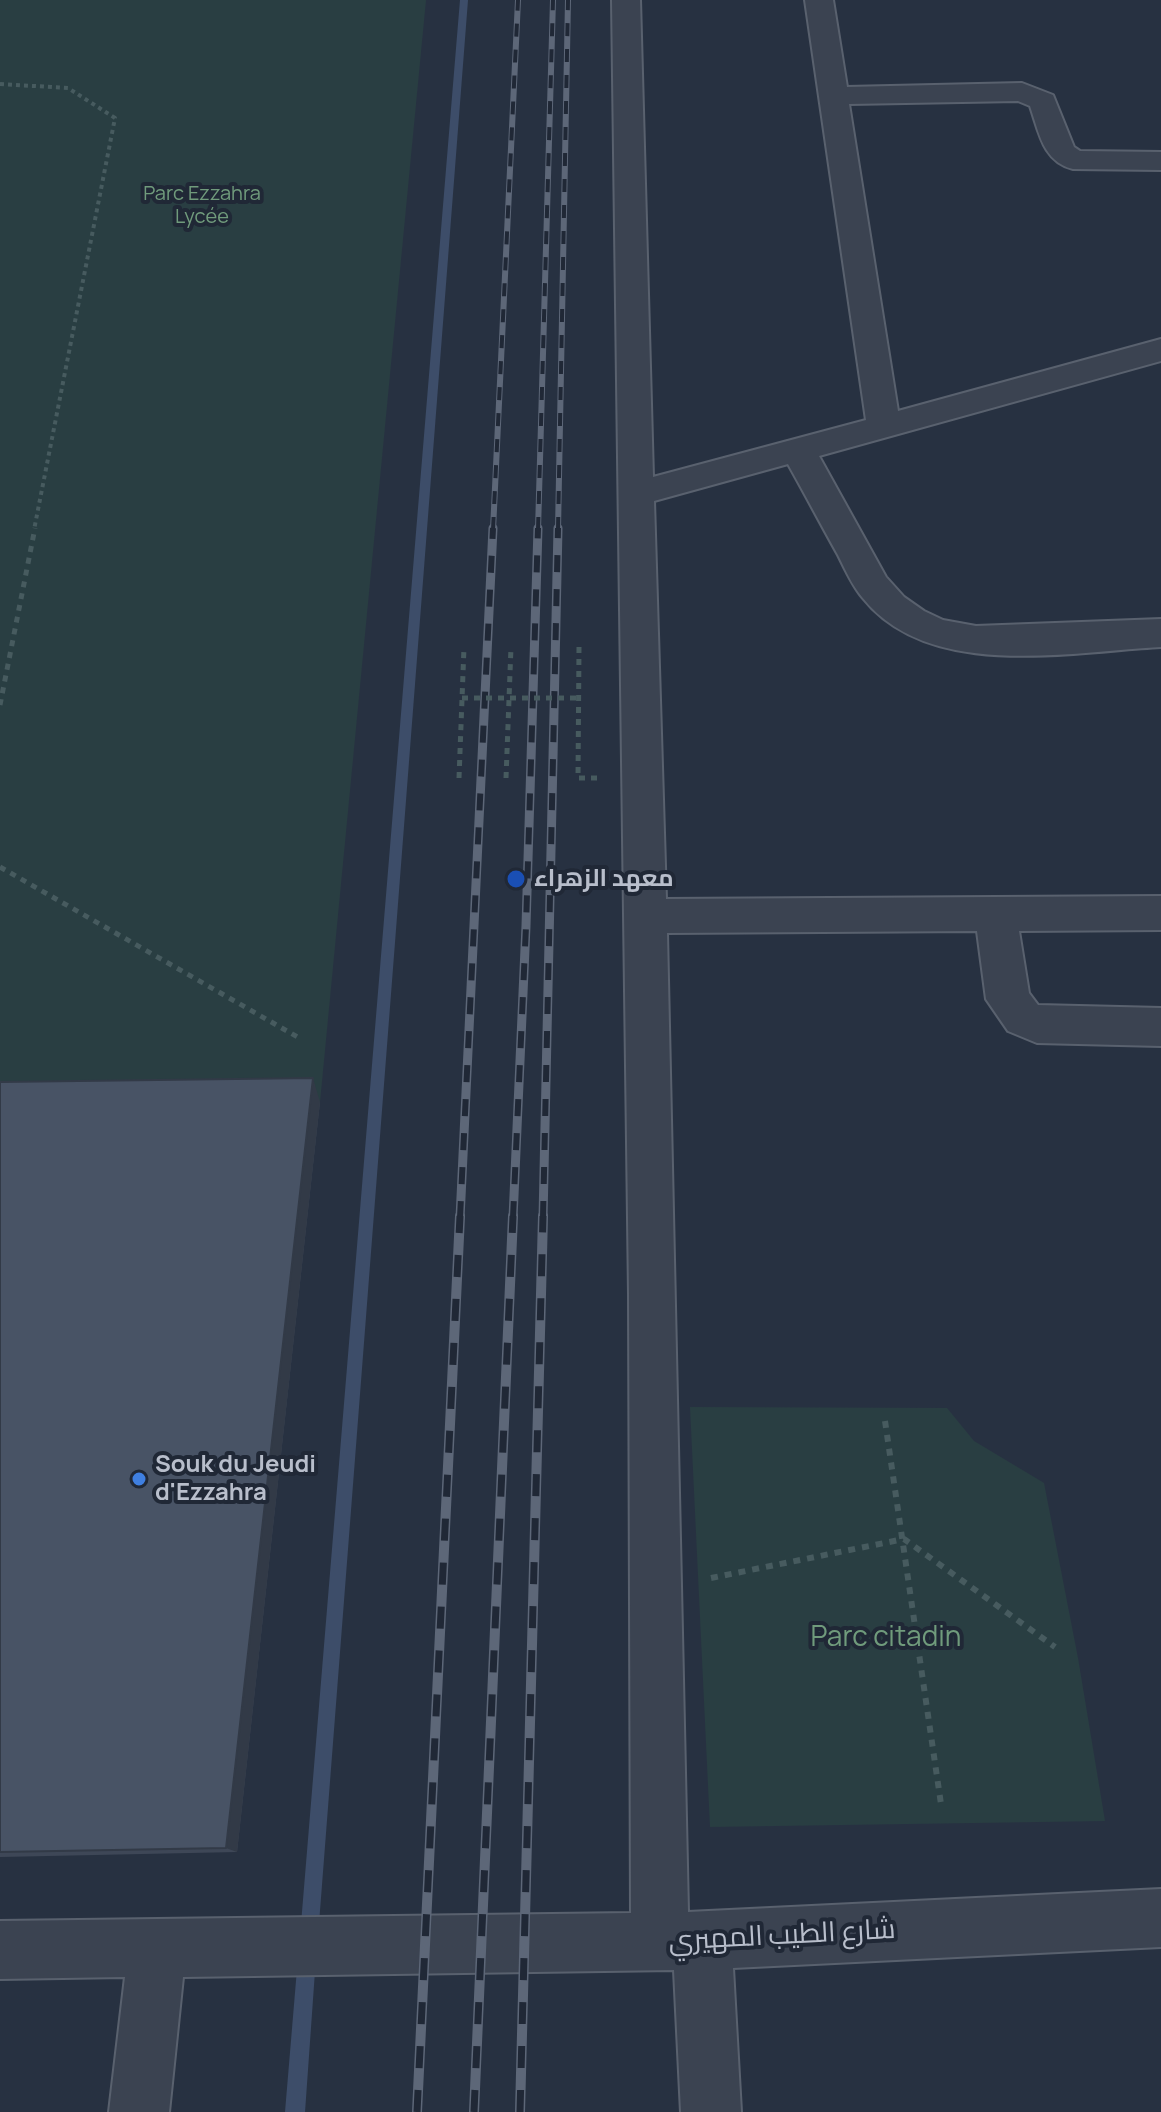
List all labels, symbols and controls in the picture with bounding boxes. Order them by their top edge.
park label: Parc Ezzahra Lycée [143,182,261,229]
place label: معهد الزهراء [534,865,674,893]
marker: معهد الزهراء [505,868,527,890]
place label: Souk du Jeudi d'Ezzahra [155,1451,316,1507]
marker: Souk du Jeudi d'Ezzahra [130,1470,148,1488]
park label: Parc citadin [811,1621,961,1655]
street label: شارع الطيب المهيري [668,1913,896,1959]

